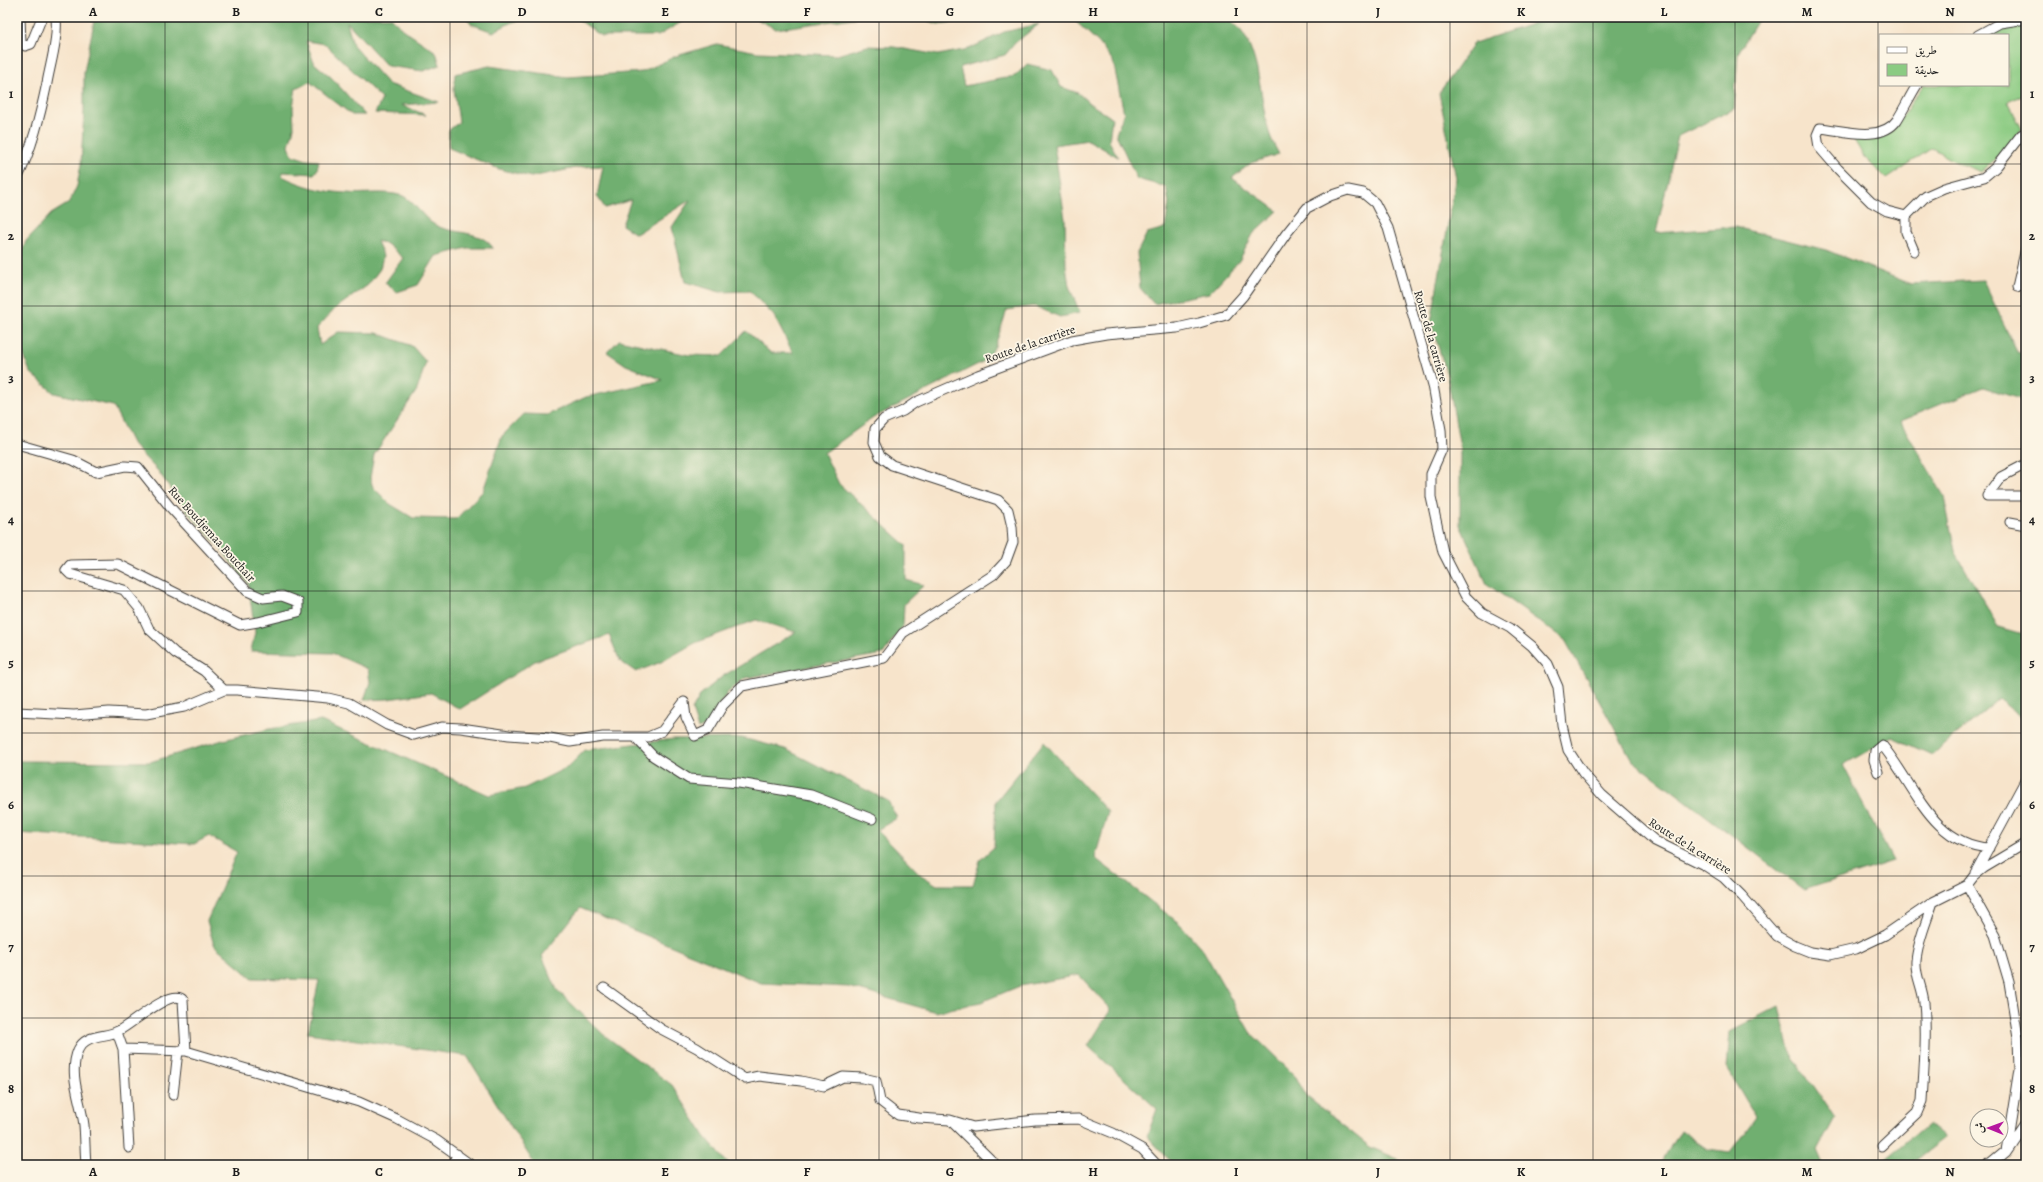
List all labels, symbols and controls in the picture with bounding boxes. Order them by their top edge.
text: A [88,3,98,20]
text: B [232,3,240,20]
text: C [375,3,383,20]
text: D [517,3,527,20]
text: E [661,3,669,20]
text: F [804,3,811,20]
text: G [946,3,954,20]
text: H [1088,3,1098,20]
text: I [1234,3,1239,20]
text: J [1376,3,1380,20]
text: K [1517,3,1526,20]
text: L [1661,3,1668,20]
text: M [1802,3,1813,20]
text: N [1945,3,1955,20]
legend [1879,34,2009,86]
text: طريق [1915,42,1937,58]
text: حديقة [1915,62,1939,78]
text: 1 [9,85,14,102]
text: 1 [2030,85,2035,102]
text: 2 [8,227,15,244]
text: 2 [2029,227,2036,244]
street label: Route de la carrière [1410,288,1452,384]
street label: Route de la carrière [983,321,1077,367]
text: 3 [8,369,14,386]
text: 3 [2029,369,2035,386]
street label: Rue Boudjemaa Bouchair [165,483,260,586]
text: 4 [8,511,14,528]
text: 4 [2029,511,2035,528]
text: 5 [8,654,14,671]
text: 5 [2029,654,2035,671]
text: 6 [8,796,14,813]
text: 6 [2029,796,2035,813]
street label: Route de la carrière [1646,814,1734,878]
text: 7 [8,938,14,955]
text: 7 [2029,938,2035,955]
text: 8 [8,1080,14,1097]
text: 8 [2029,1080,2035,1097]
north arrow [1969,1108,2009,1148]
text: ش [1972,1122,1987,1133]
text: A [88,1163,98,1180]
text: B [232,1163,240,1180]
text: C [375,1163,383,1180]
text: D [517,1163,527,1180]
text: E [661,1163,669,1180]
text: F [804,1163,811,1180]
text: G [946,1163,954,1180]
text: H [1088,1163,1098,1180]
text: I [1234,1163,1239,1180]
text: J [1376,1163,1380,1180]
text: K [1517,1163,1526,1180]
text: L [1661,1163,1668,1180]
text: M [1802,1163,1813,1180]
text: N [1945,1163,1955,1180]

